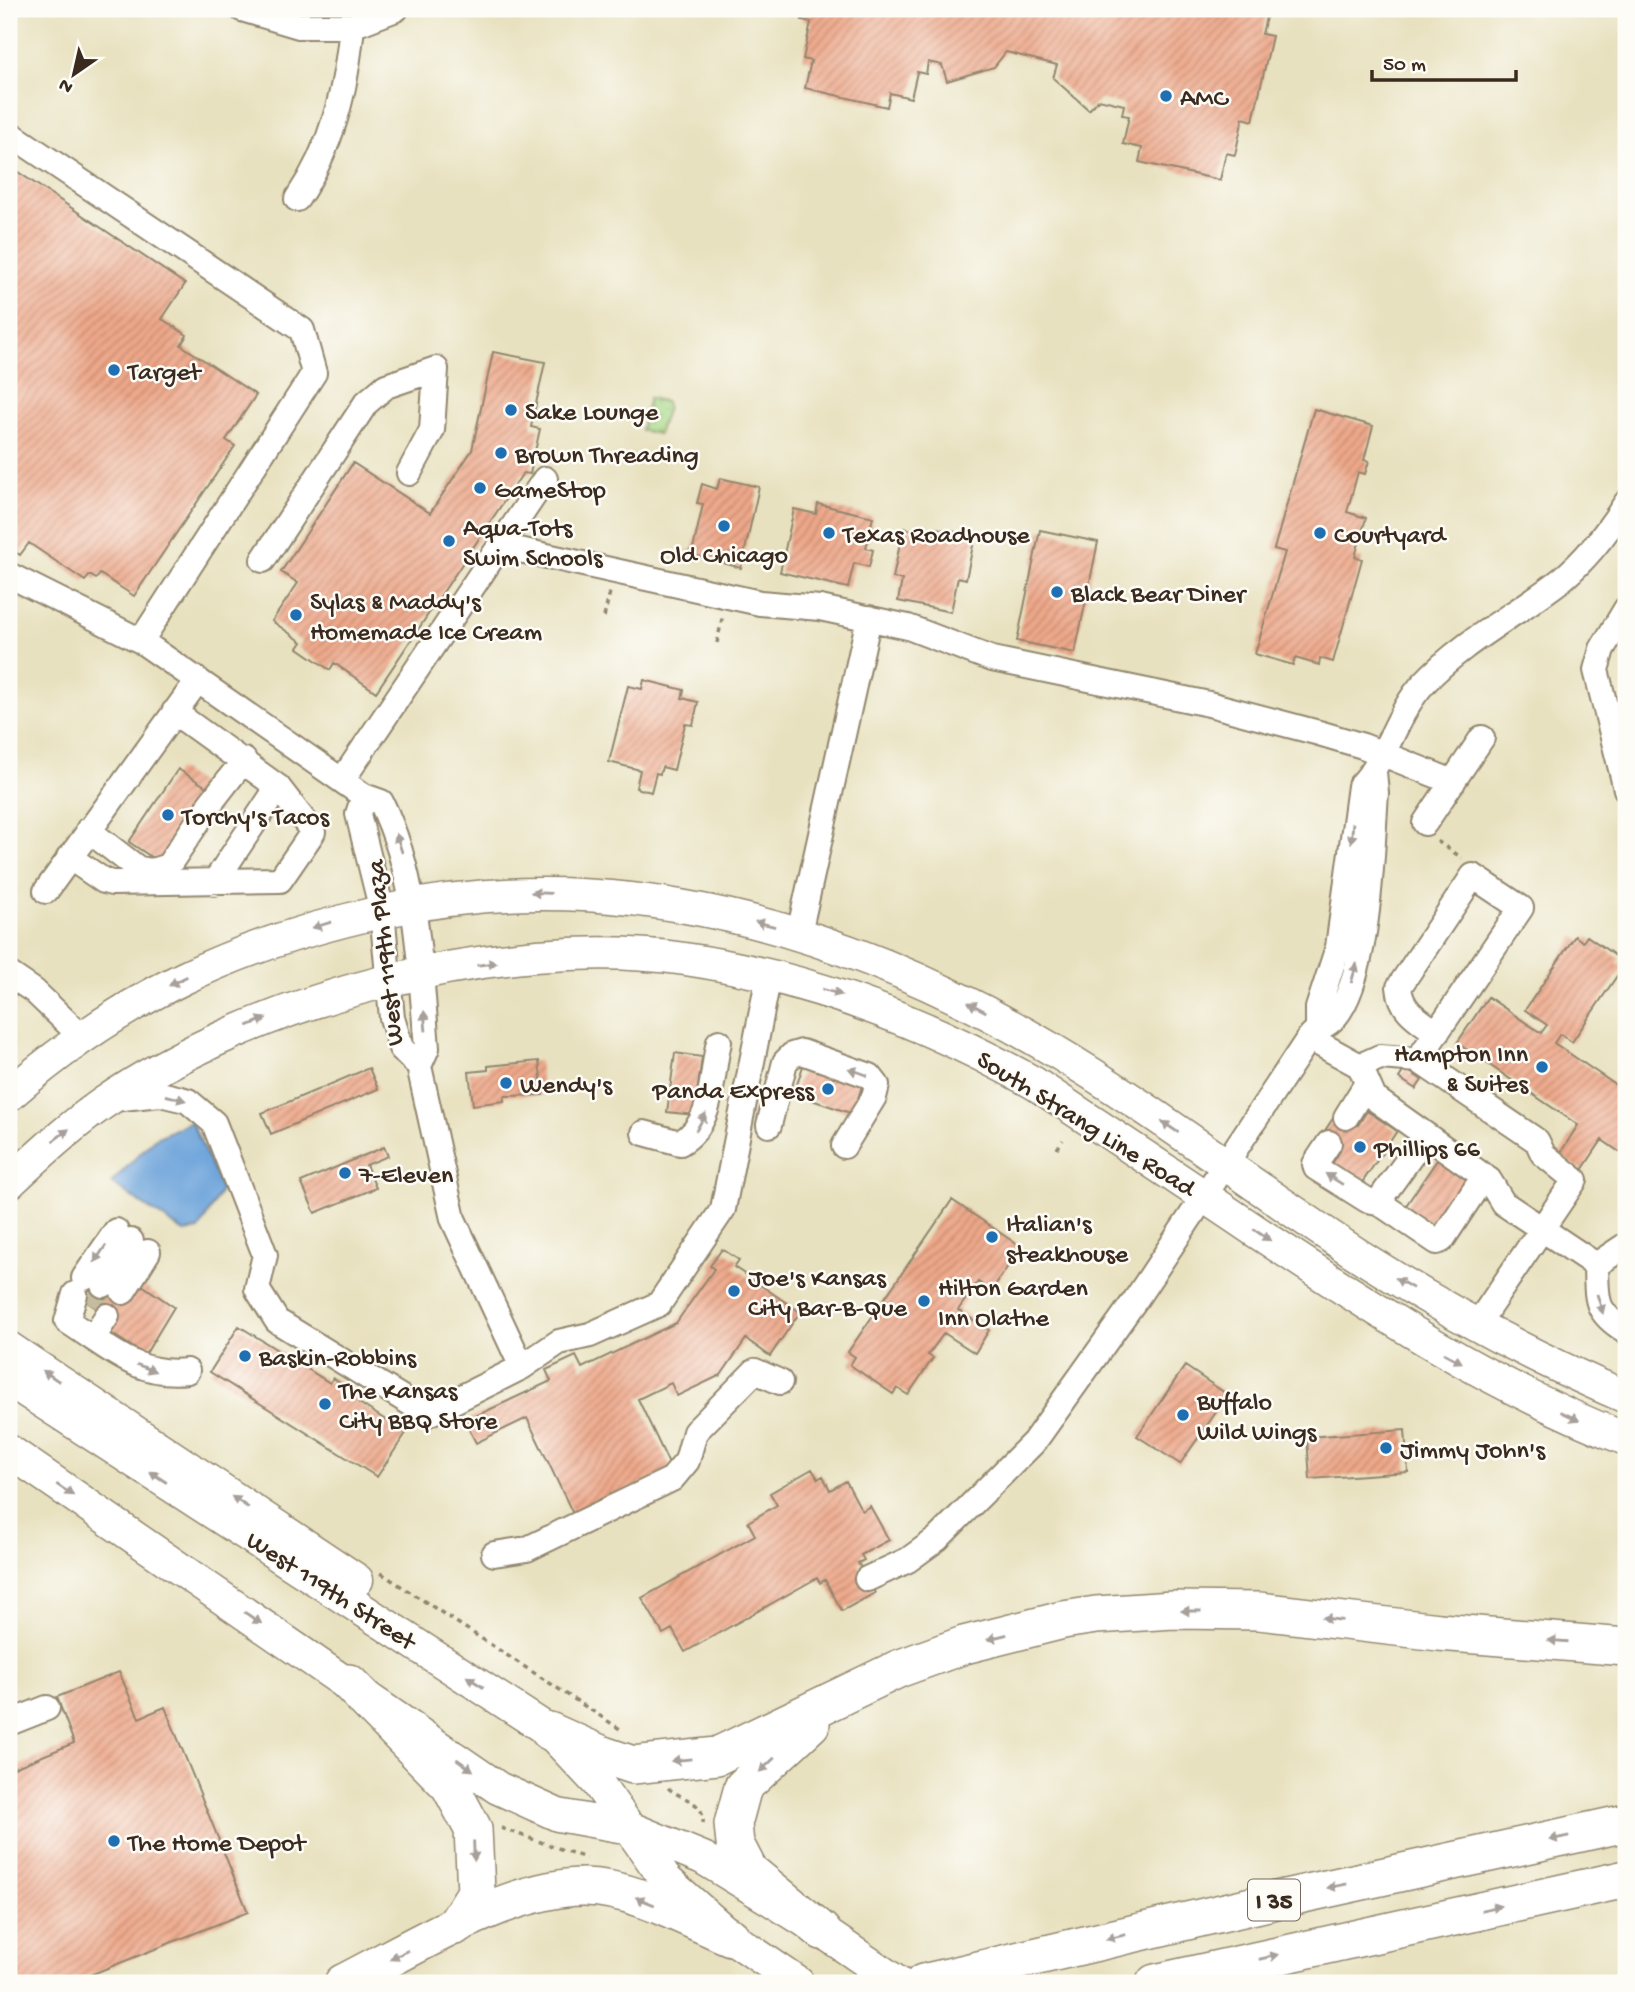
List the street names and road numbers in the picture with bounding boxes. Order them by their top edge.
street label: West 119th Plaza [362,856,413,1047]
street label: South Strang Line Road [970,1046,1201,1207]
street label: West 119th Street [239,1526,422,1660]
road number: I 35 [1248,1880,1300,1921]

